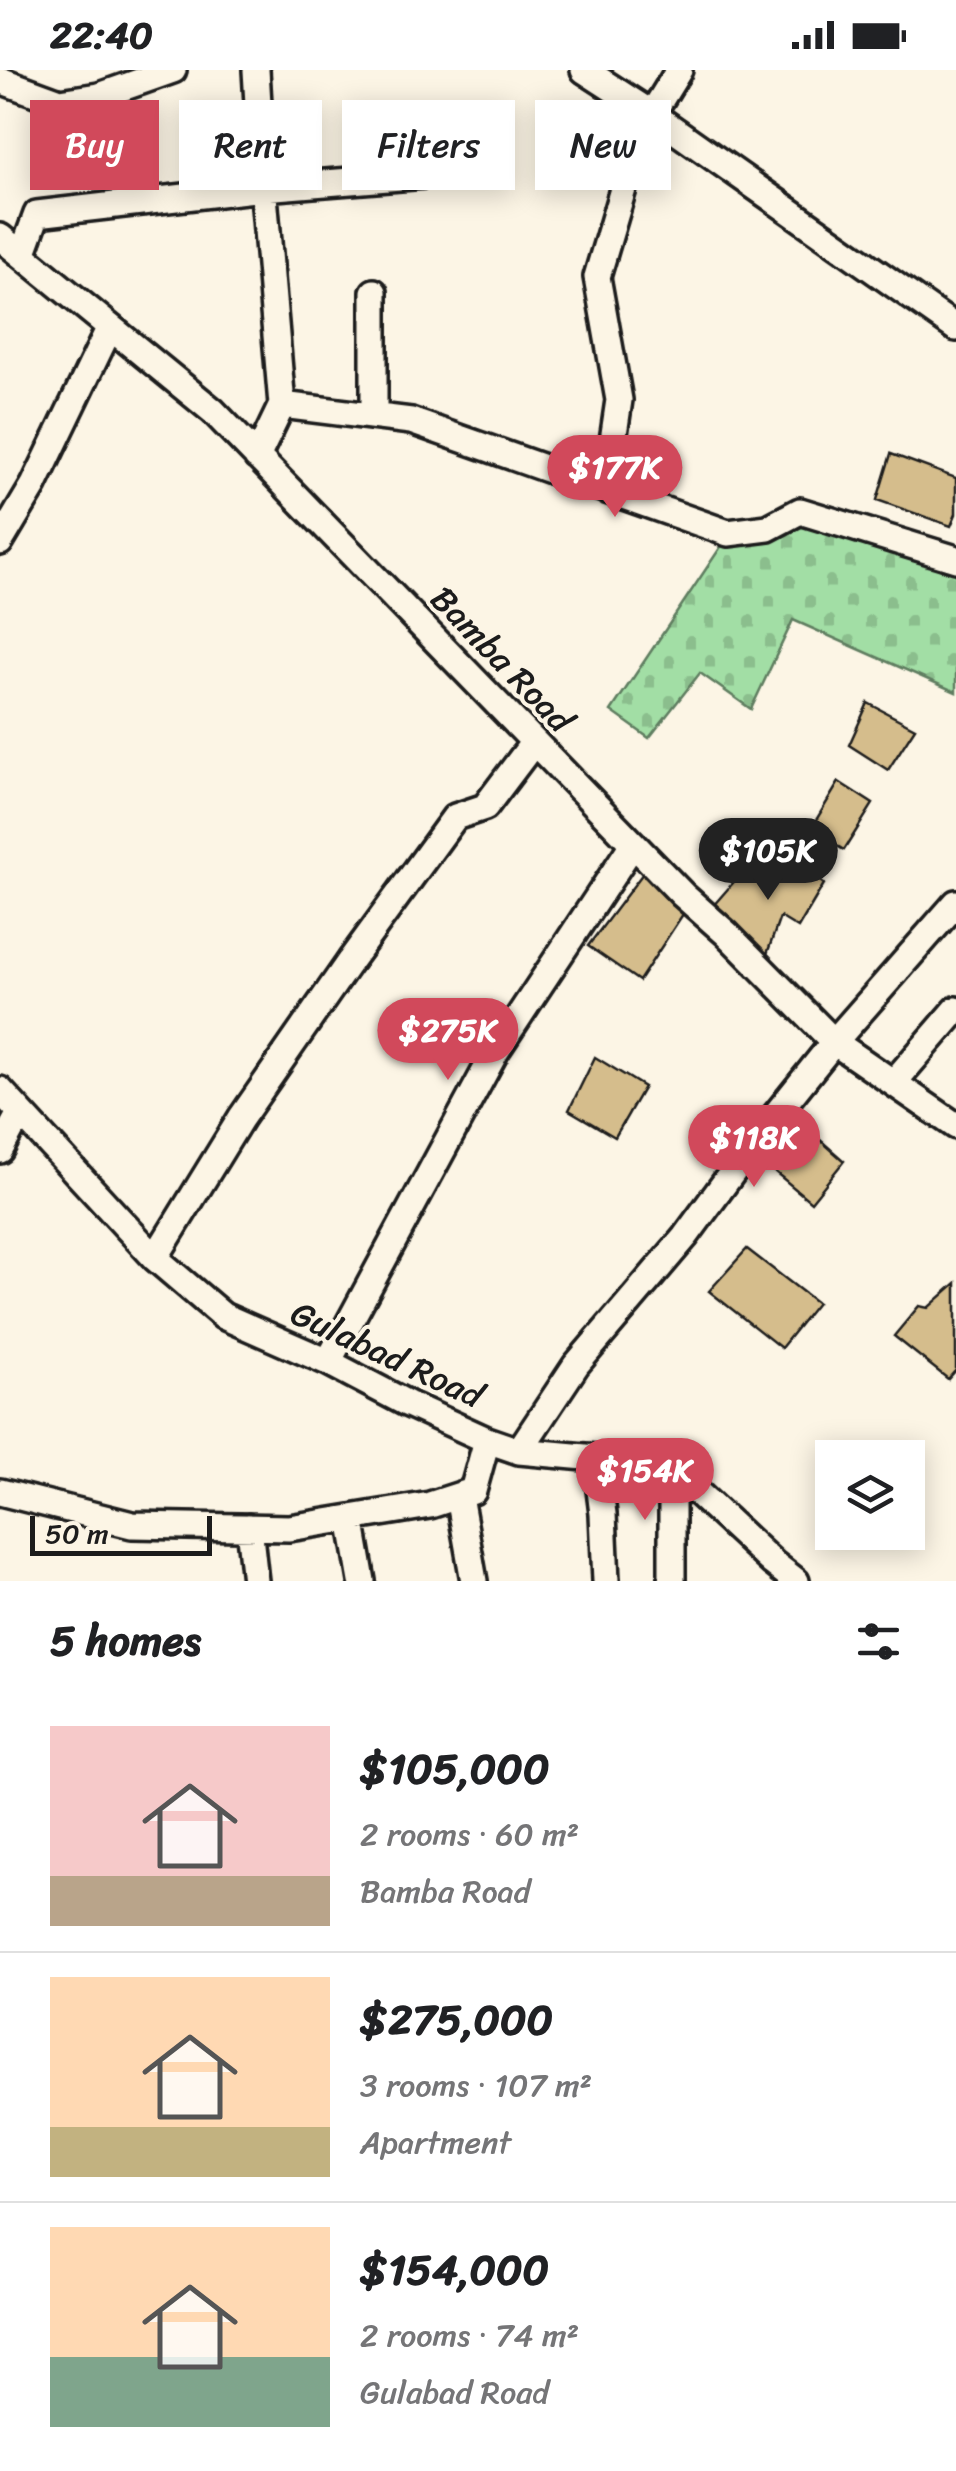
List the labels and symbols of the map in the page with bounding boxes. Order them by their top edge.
pin: $177K [545,435,685,520]
street label: Bamba Road [415,570,591,749]
pin: $105K [698,818,838,903]
pin: $275K [378,998,518,1083]
pin: $118K [684,1105,824,1190]
street label: Gulabad Road [280,1282,496,1427]
pin: $154K [575,1438,715,1523]
scale bar [30,1511,212,1556]

